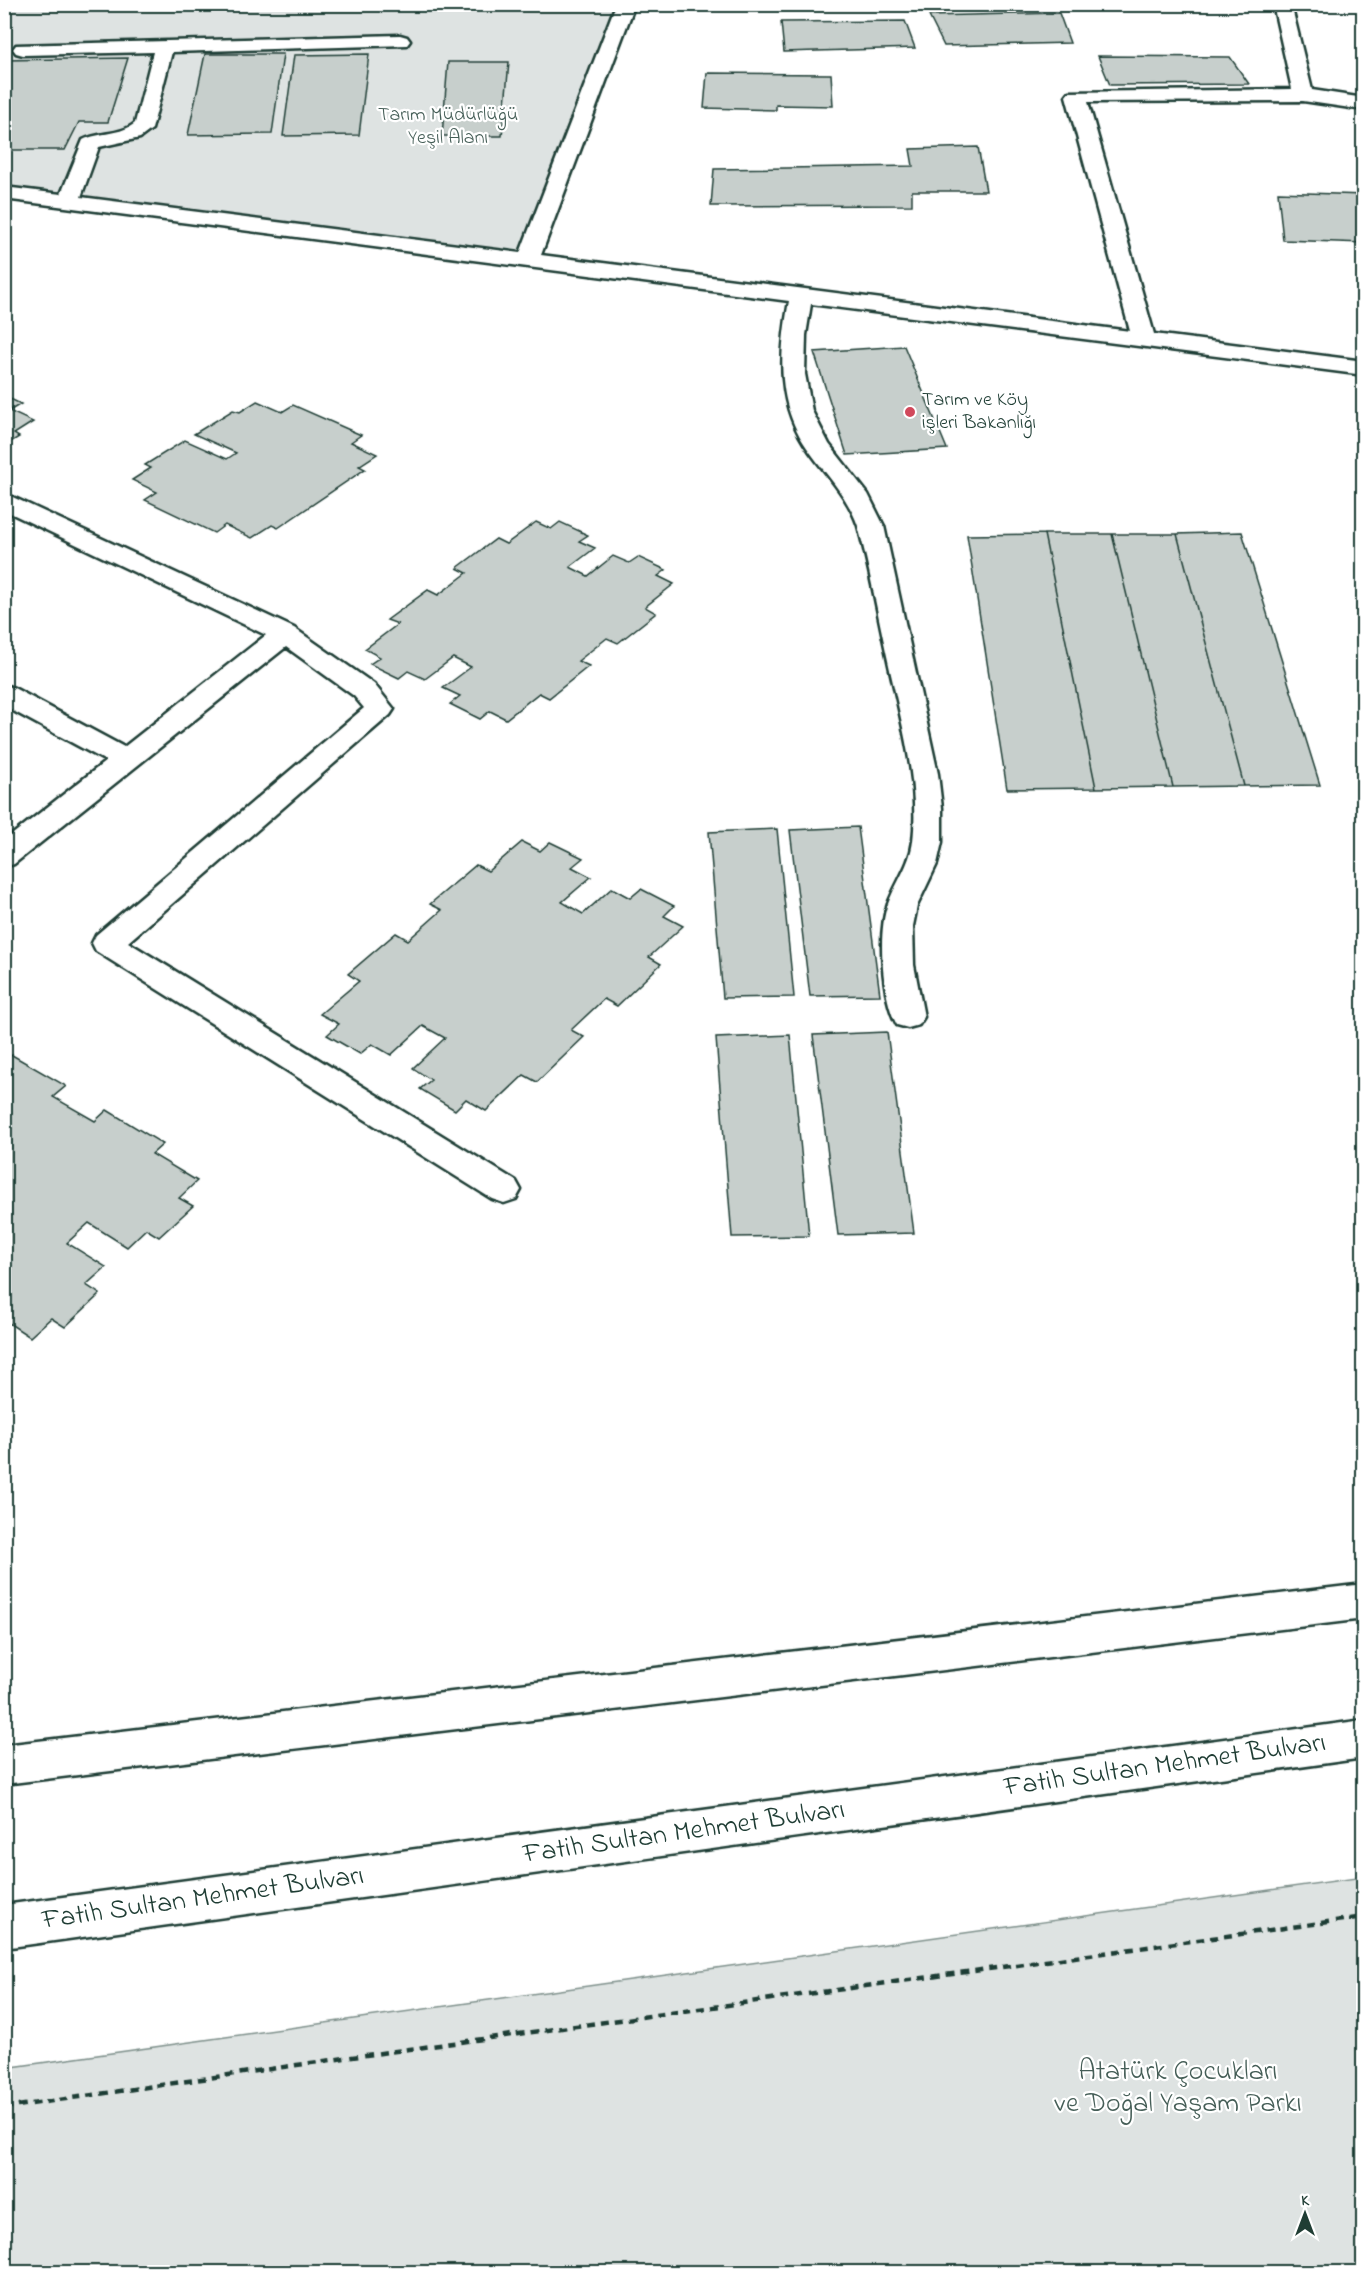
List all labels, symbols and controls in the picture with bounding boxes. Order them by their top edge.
park label: Tarım Müdürlüğü Yeşil Alanı [378,101,518,153]
place label: Tarım ve Köy işleri Bakanlığı [922,386,1036,439]
marker: Tarım ve Köy işleri Bakanlığı [903,405,917,419]
street label: Fatih Sultan Mehmet Bulvarı [1000,1723,1329,1809]
street label: Fatih Sultan Mehmet Bulvarı [519,1790,848,1876]
street label: Fatih Sultan Mehmet Bulvarı [38,1856,367,1942]
park label: Atatürk Çocukları ve Doğal Yaşam Parkı [1054,2052,1302,2125]
north arrow [1275,2184,1335,2244]
text: K [1301,2189,1310,2213]

